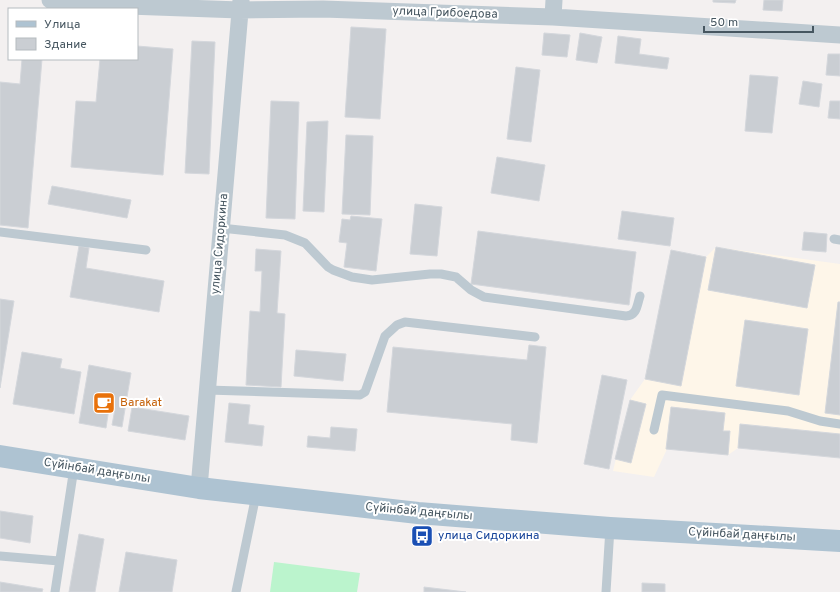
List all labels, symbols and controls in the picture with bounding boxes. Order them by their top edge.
street label: улица Грибоедова [392,3,498,23]
legend [8,8,138,60]
scale bar [704,8,813,34]
text: 50 m [710,15,738,31]
text: Улица [44,17,80,33]
text: Здание [44,37,87,53]
street label: улица Сидоркина [208,193,232,295]
cafe icon: Barakat [91,390,117,416]
place label: Barakat [120,395,162,411]
street label: Сүйінбай даңғылы [43,455,151,487]
street label: Сүйінбай даңғылы [365,499,473,525]
bus stop icon: улица Сидоркина [409,523,435,549]
street label: Сүйінбай даңғылы [688,524,796,546]
place label: улица Сидоркина [438,528,539,544]

